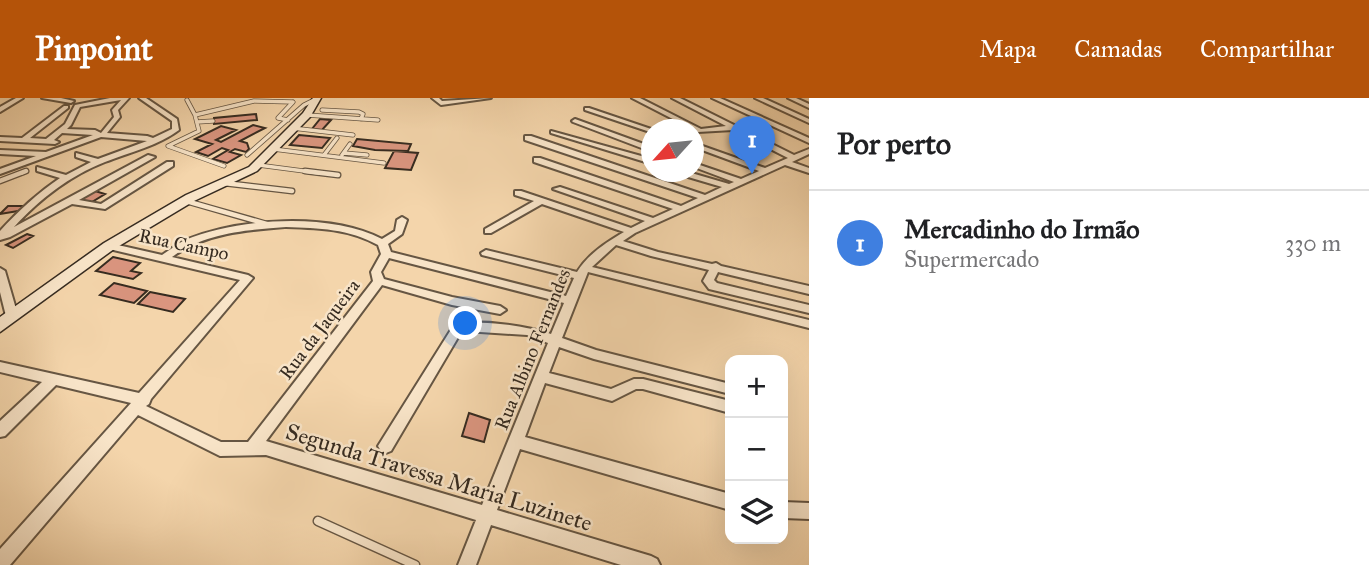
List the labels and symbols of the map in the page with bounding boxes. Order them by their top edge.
pin: 1 [729,116,775,174]
north arrow [641,119,704,182]
street label: Rua Campo [137,224,231,265]
street label: Rua Albino Fernandes [490,265,575,433]
street label: Rua da Jaqueira [274,274,366,385]
your location [448,306,482,340]
street label: Segunda Travessa Maria Luzinete [282,417,596,538]

